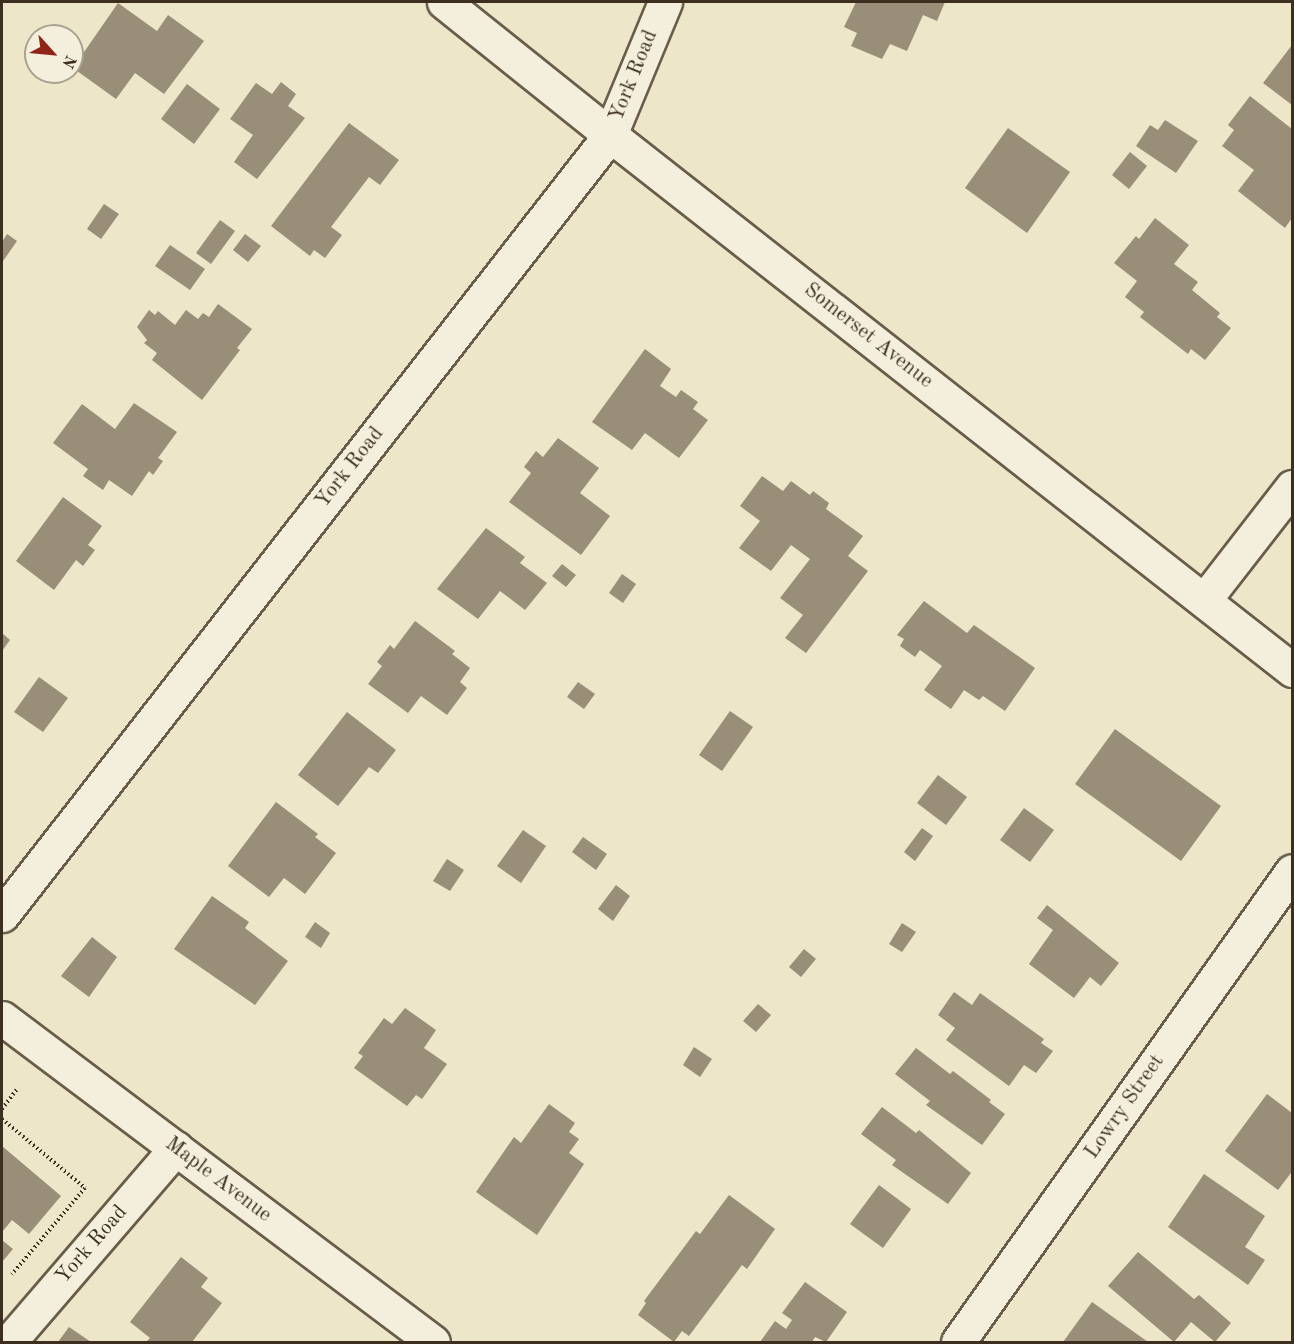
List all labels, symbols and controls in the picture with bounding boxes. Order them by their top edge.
north arrow [24,24,84,84]
street label: York Road [604,27,664,125]
text: N [58,52,78,70]
street label: Somerset Avenue [798,278,938,394]
street label: York Road [310,422,390,514]
street label: Lowry Street [1080,1050,1170,1164]
street label: Maple Avenue [160,1132,276,1228]
street label: York Road [51,1200,133,1290]

